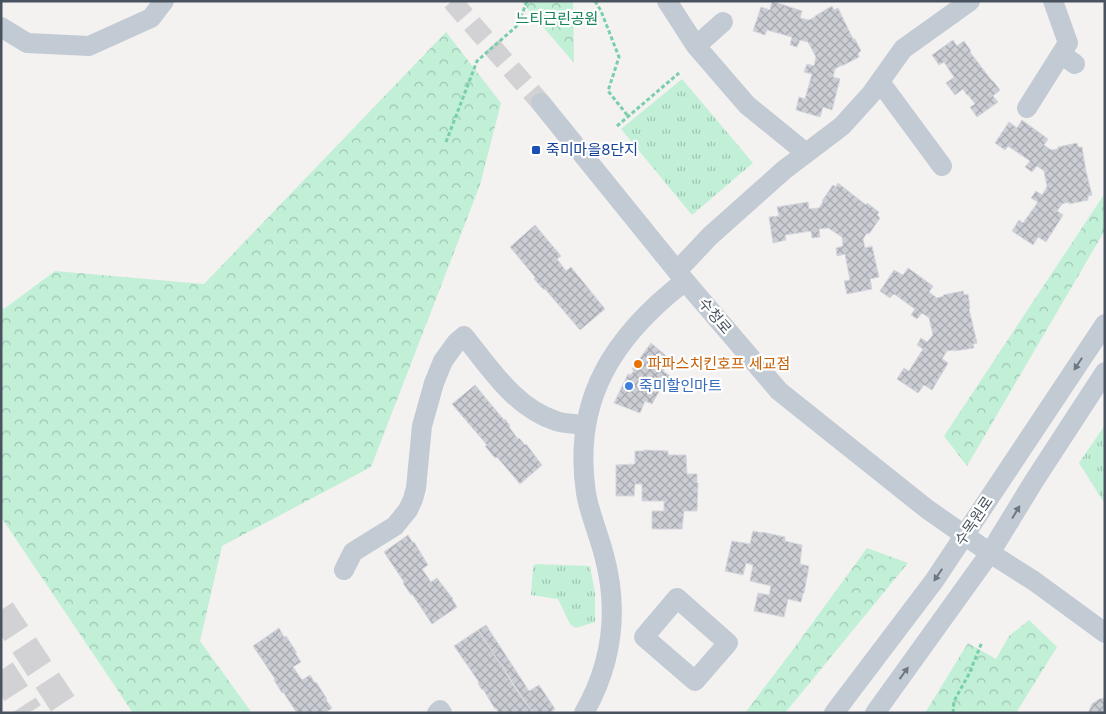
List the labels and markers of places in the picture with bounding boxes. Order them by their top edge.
place label: 죽미마을8단지 [546,140,638,159]
marker: 죽미마을8단지 [530,144,542,156]
place label: 파파스치킨호프 세교점 [648,354,790,373]
marker: 파파스치킨호프 세교점 [632,358,644,370]
place label: 죽미할인마트 [639,376,722,395]
marker: 죽미할인마트 [623,380,635,392]

